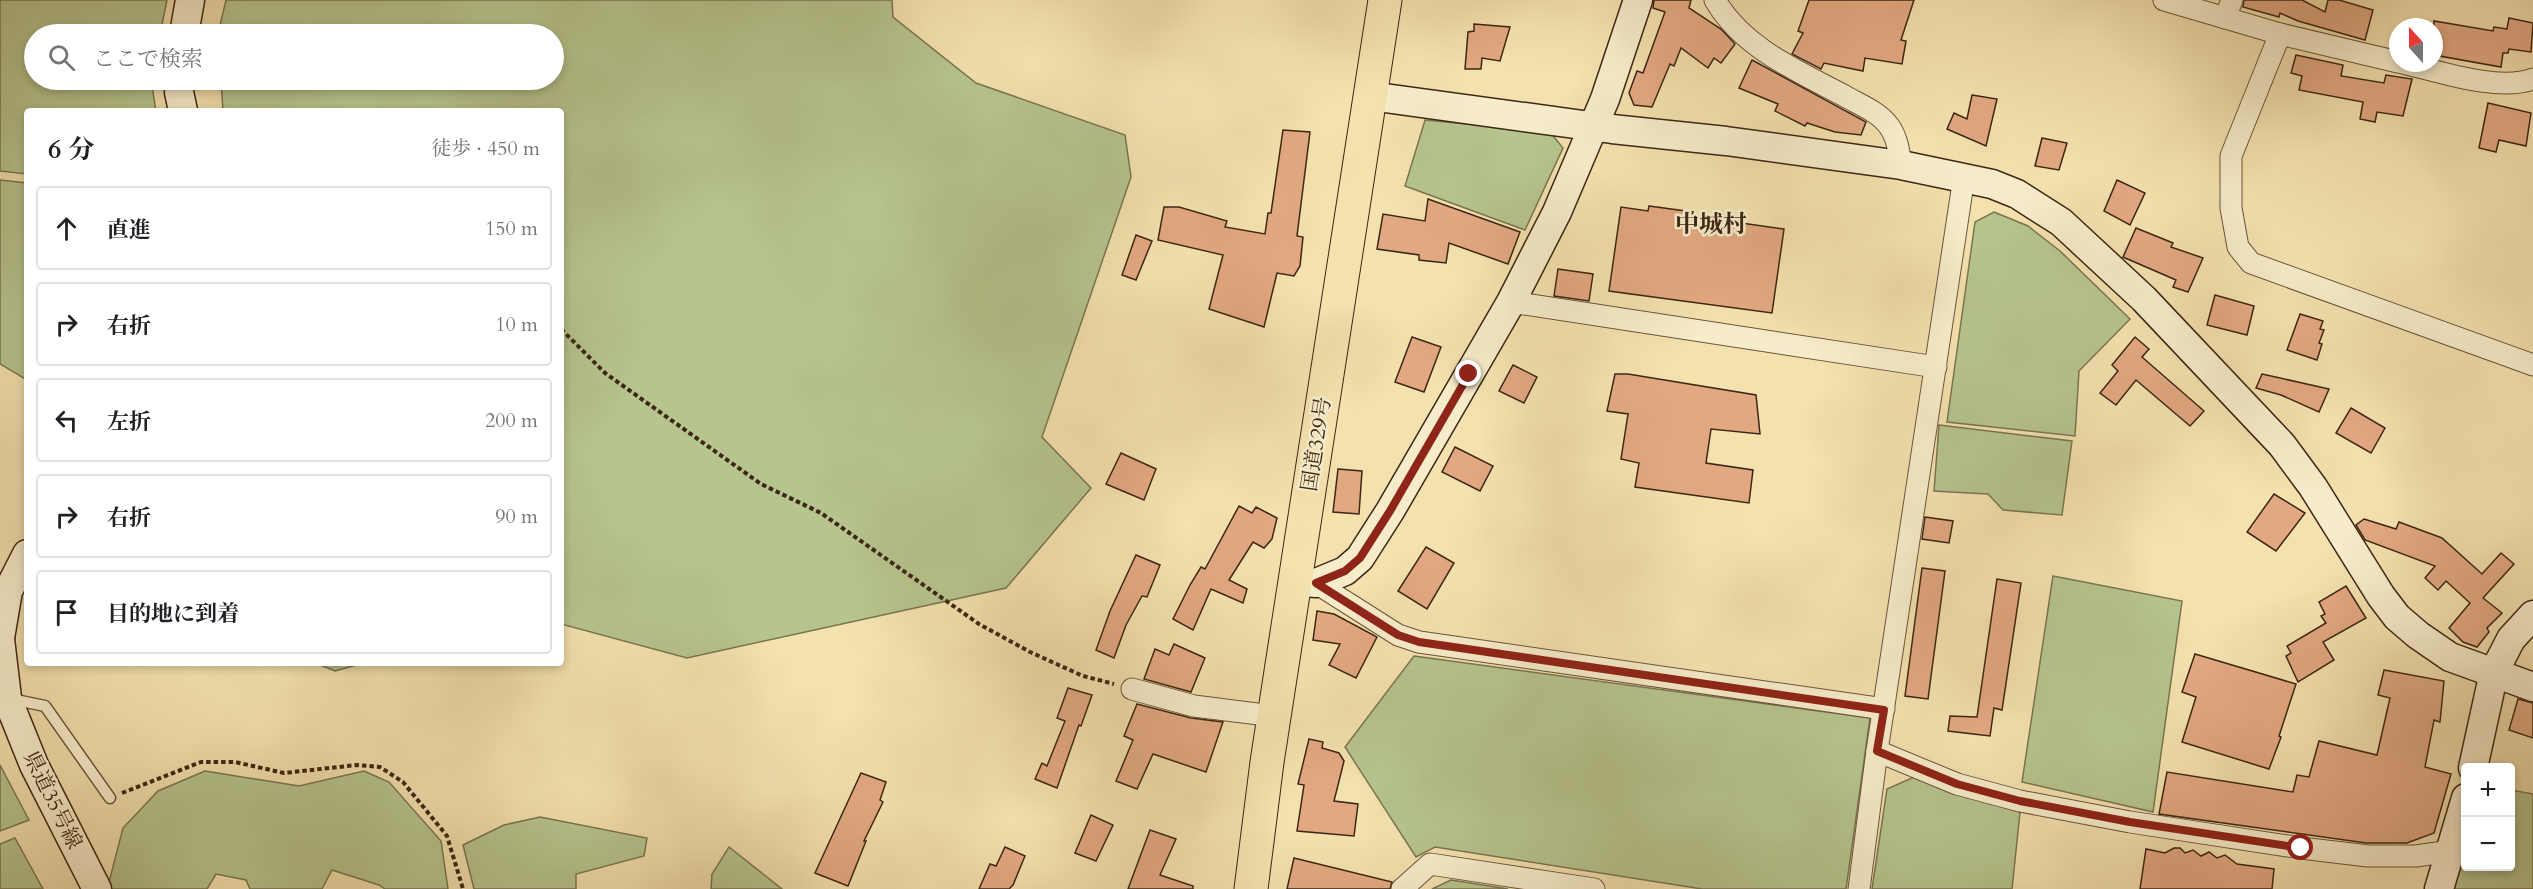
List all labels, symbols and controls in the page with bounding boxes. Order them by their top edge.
north arrow [2389,18,2443,72]
search box [24,24,564,90]
icon: search [45,41,78,74]
text: ここで検索 [93,44,203,74]
text: 6 分 [48,132,94,167]
text: 徒歩 · 450 m [431,135,540,162]
district label: 中城村 [1675,208,1747,241]
icon: ahead [50,212,83,245]
text: 直進 [107,215,151,245]
text: 150 m [485,215,538,242]
icon: right [50,308,83,341]
text: 右折 [107,311,151,341]
text: 10 m [495,311,538,338]
route end [1455,360,1481,386]
street label: 国道329号 [1295,395,1338,493]
icon: left [50,404,83,437]
text: 左折 [107,407,151,437]
text: 200 m [485,407,538,434]
icon: right [50,500,83,533]
text: 右折 [107,503,151,533]
text: 90 m [495,503,538,530]
icon: arrive [50,596,83,629]
text: 目的地に到着 [107,599,239,629]
street label: 県道35号線 [16,746,89,854]
map controls [2461,763,2515,871]
button: + [2461,763,2515,817]
button: − [2461,817,2515,871]
route start [2287,834,2313,860]

